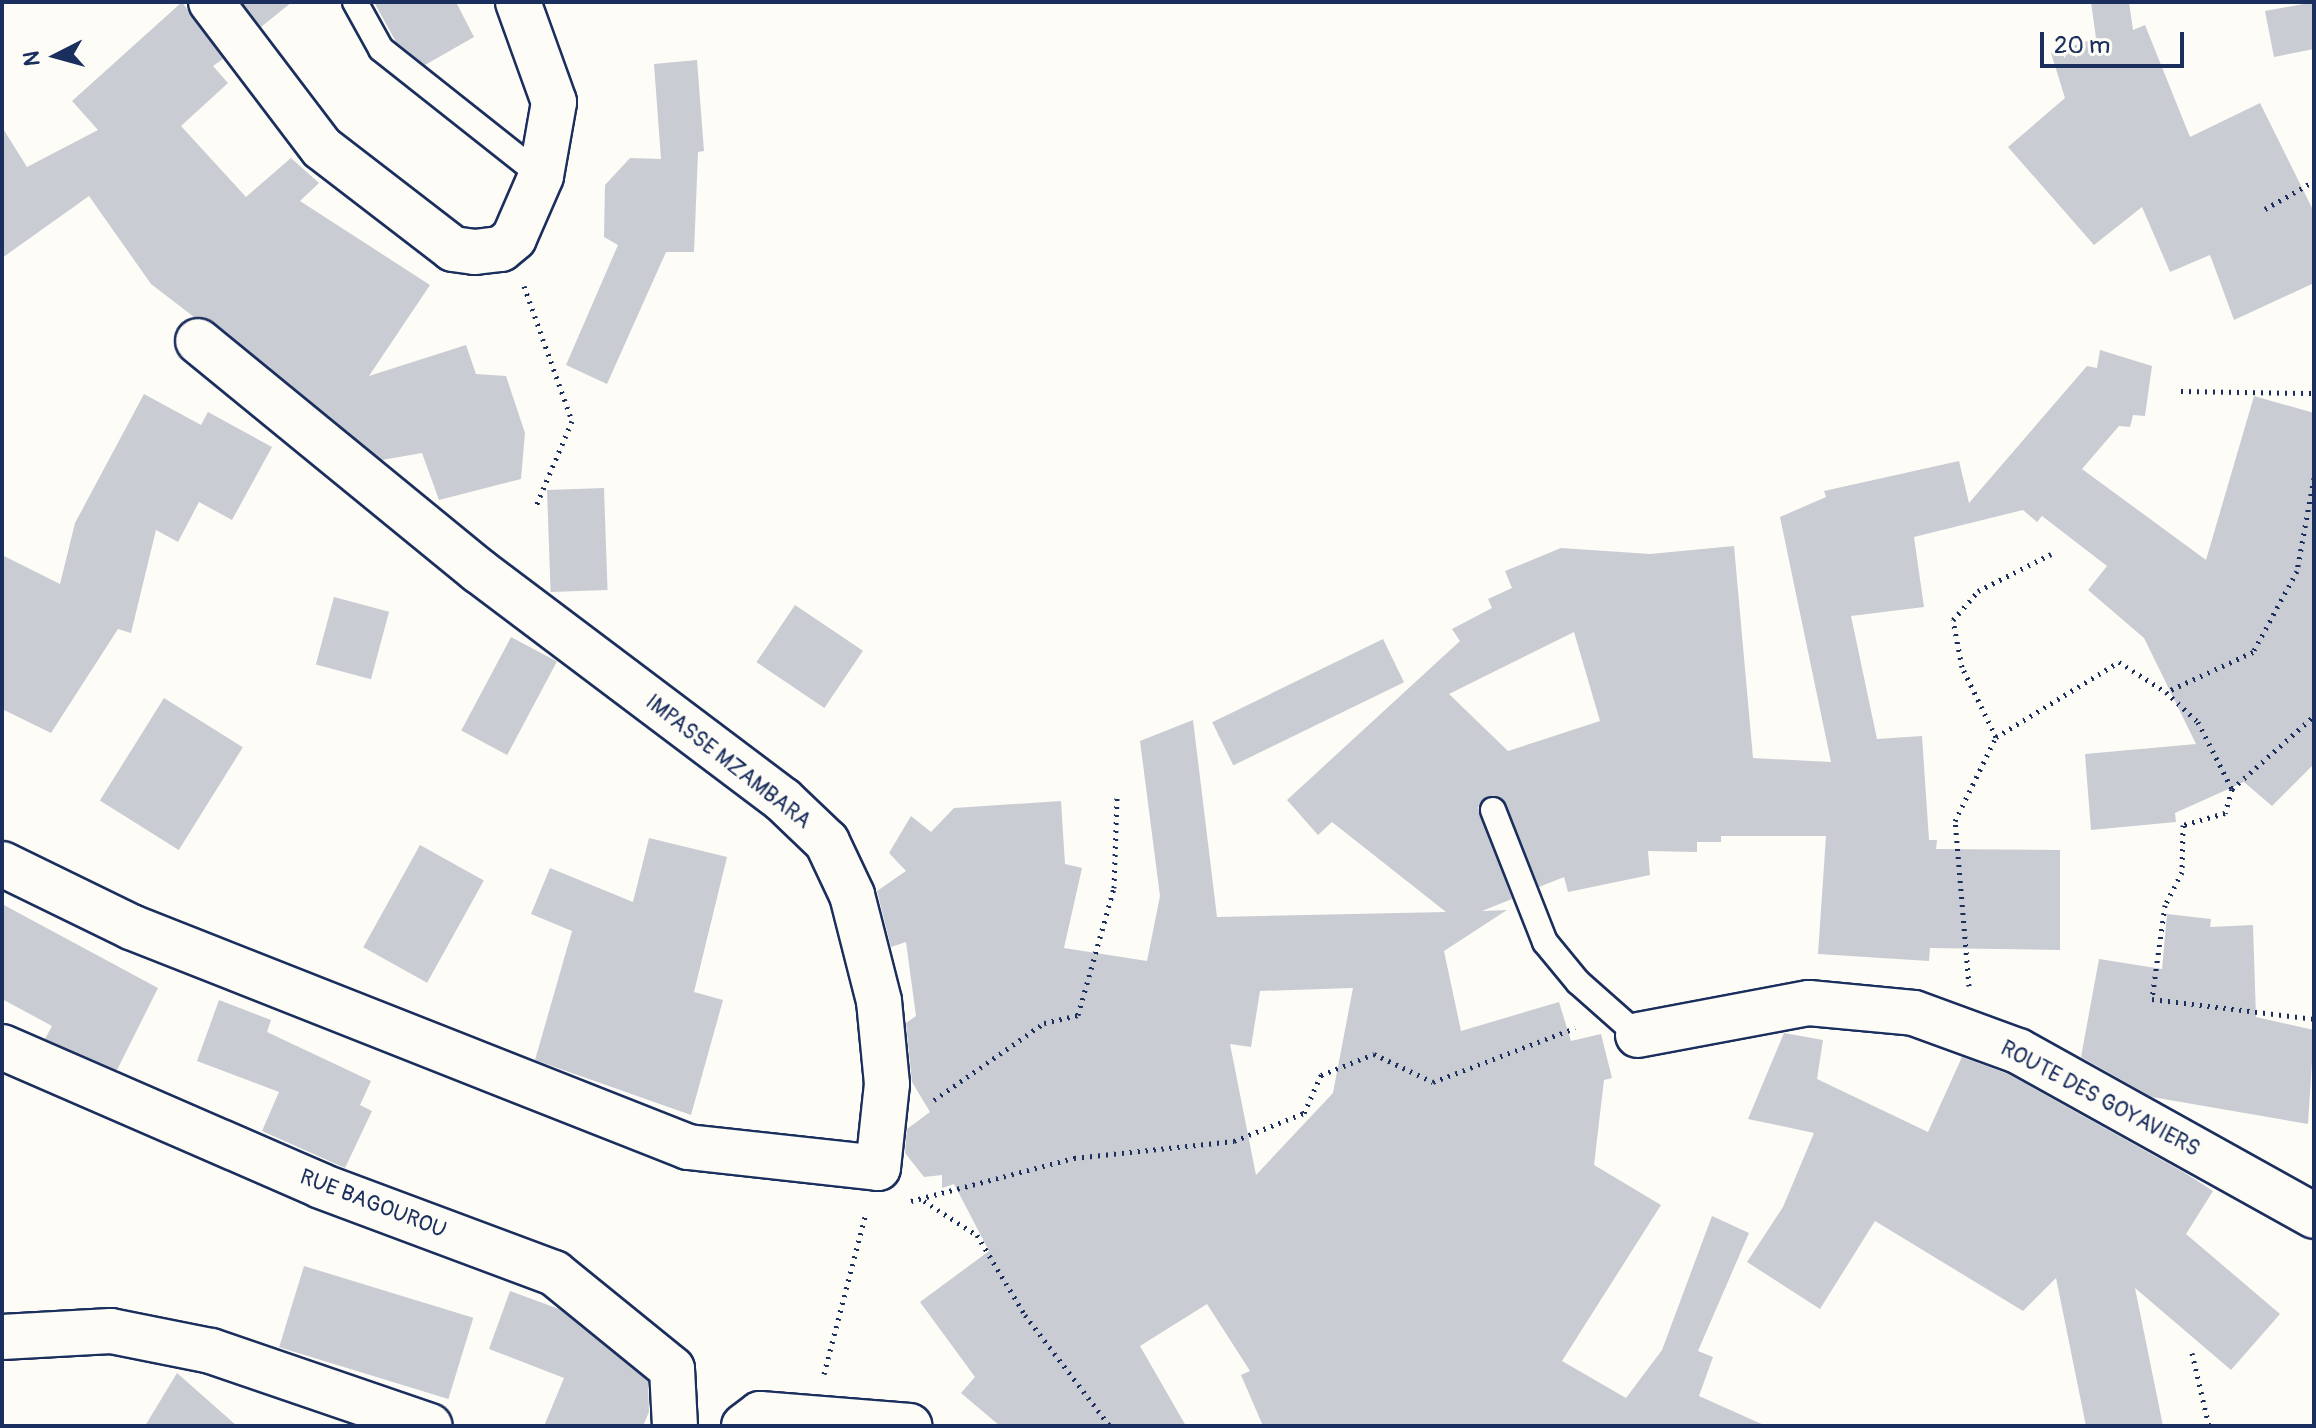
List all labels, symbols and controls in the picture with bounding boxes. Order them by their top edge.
north arrow [16,16,96,96]
scale bar [2044,16,2188,66]
text: 20 m [2054,31,2110,60]
text: N [17,50,47,67]
street label: IMPASSE MZAMBARA [640,689,816,835]
street label: ROUTE DES GOYAVIERS [1996,1035,2204,1163]
street label: RUE BAGOUROU [296,1164,450,1244]

